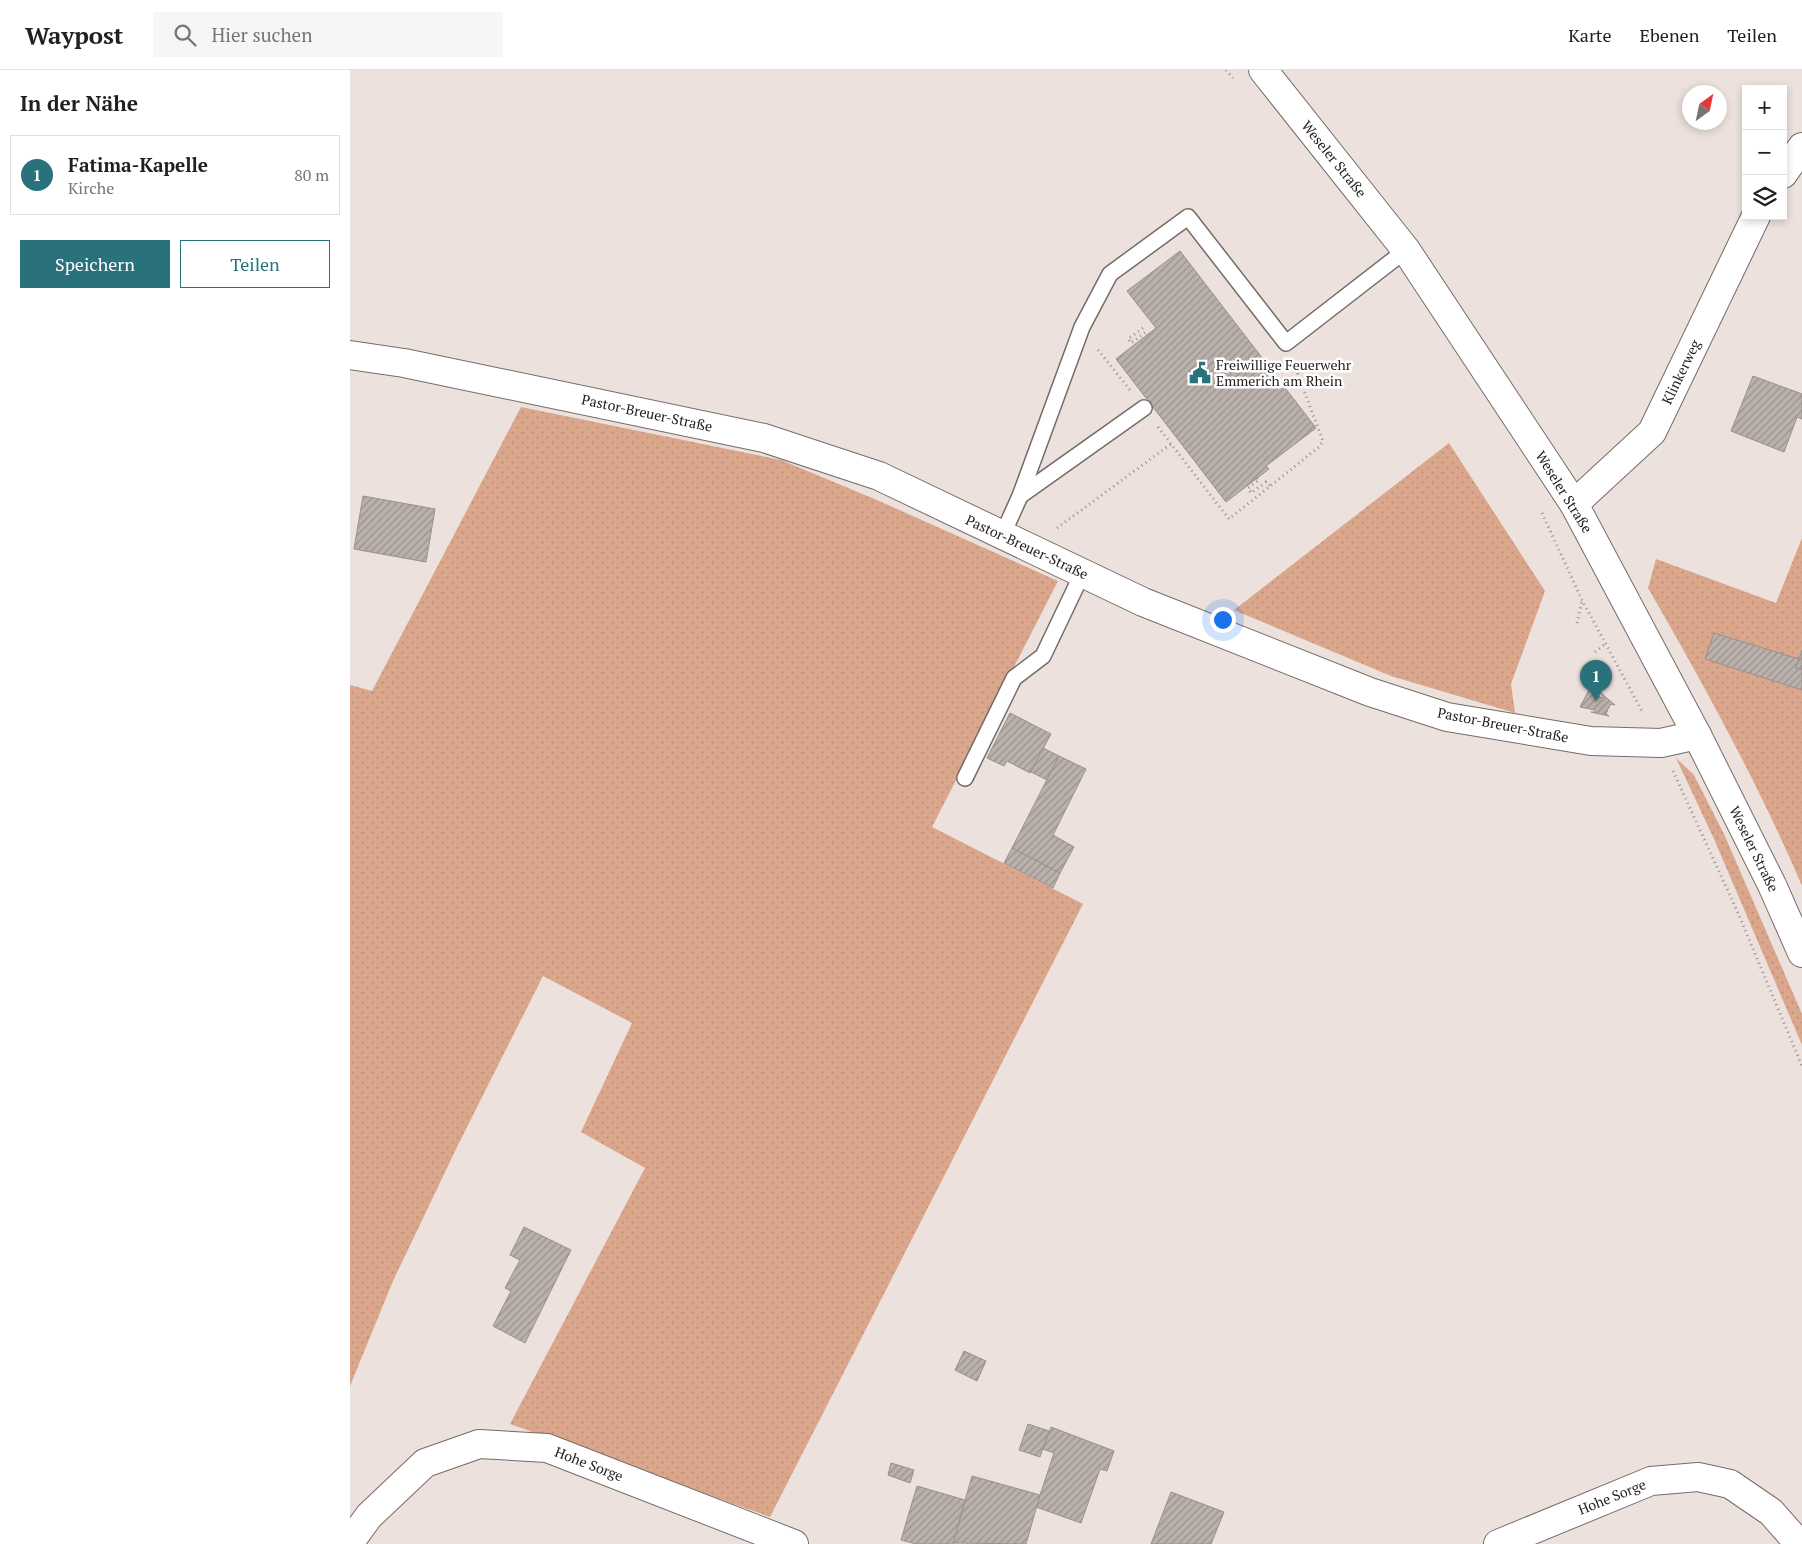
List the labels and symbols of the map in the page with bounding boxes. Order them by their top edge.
north arrow [1682,85,1727,130]
street label: Weseler Straße [1298,116,1371,201]
street label: Klinkerweg [1657,336,1705,407]
place label: Freiwillige Feuerwehr Emmerich am Rhein [1216,355,1352,390]
public building icon: Freiwillige Feuerwehr Emmerich am Rhein [1187,360,1213,386]
street label: Pastor-Breuer-Straße [580,389,714,436]
street label: Weseler Straße [1532,447,1597,536]
street label: Pastor-Breuer-Straße [963,510,1092,583]
your location [1210,607,1236,633]
pin: 1 [1580,660,1612,701]
street label: Pastor-Breuer-Straße [1436,702,1570,747]
street label: Weseler Straße [1725,803,1783,895]
street label: Hohe Sorge [552,1442,626,1485]
street label: Hohe Sorge [1575,1474,1649,1519]

